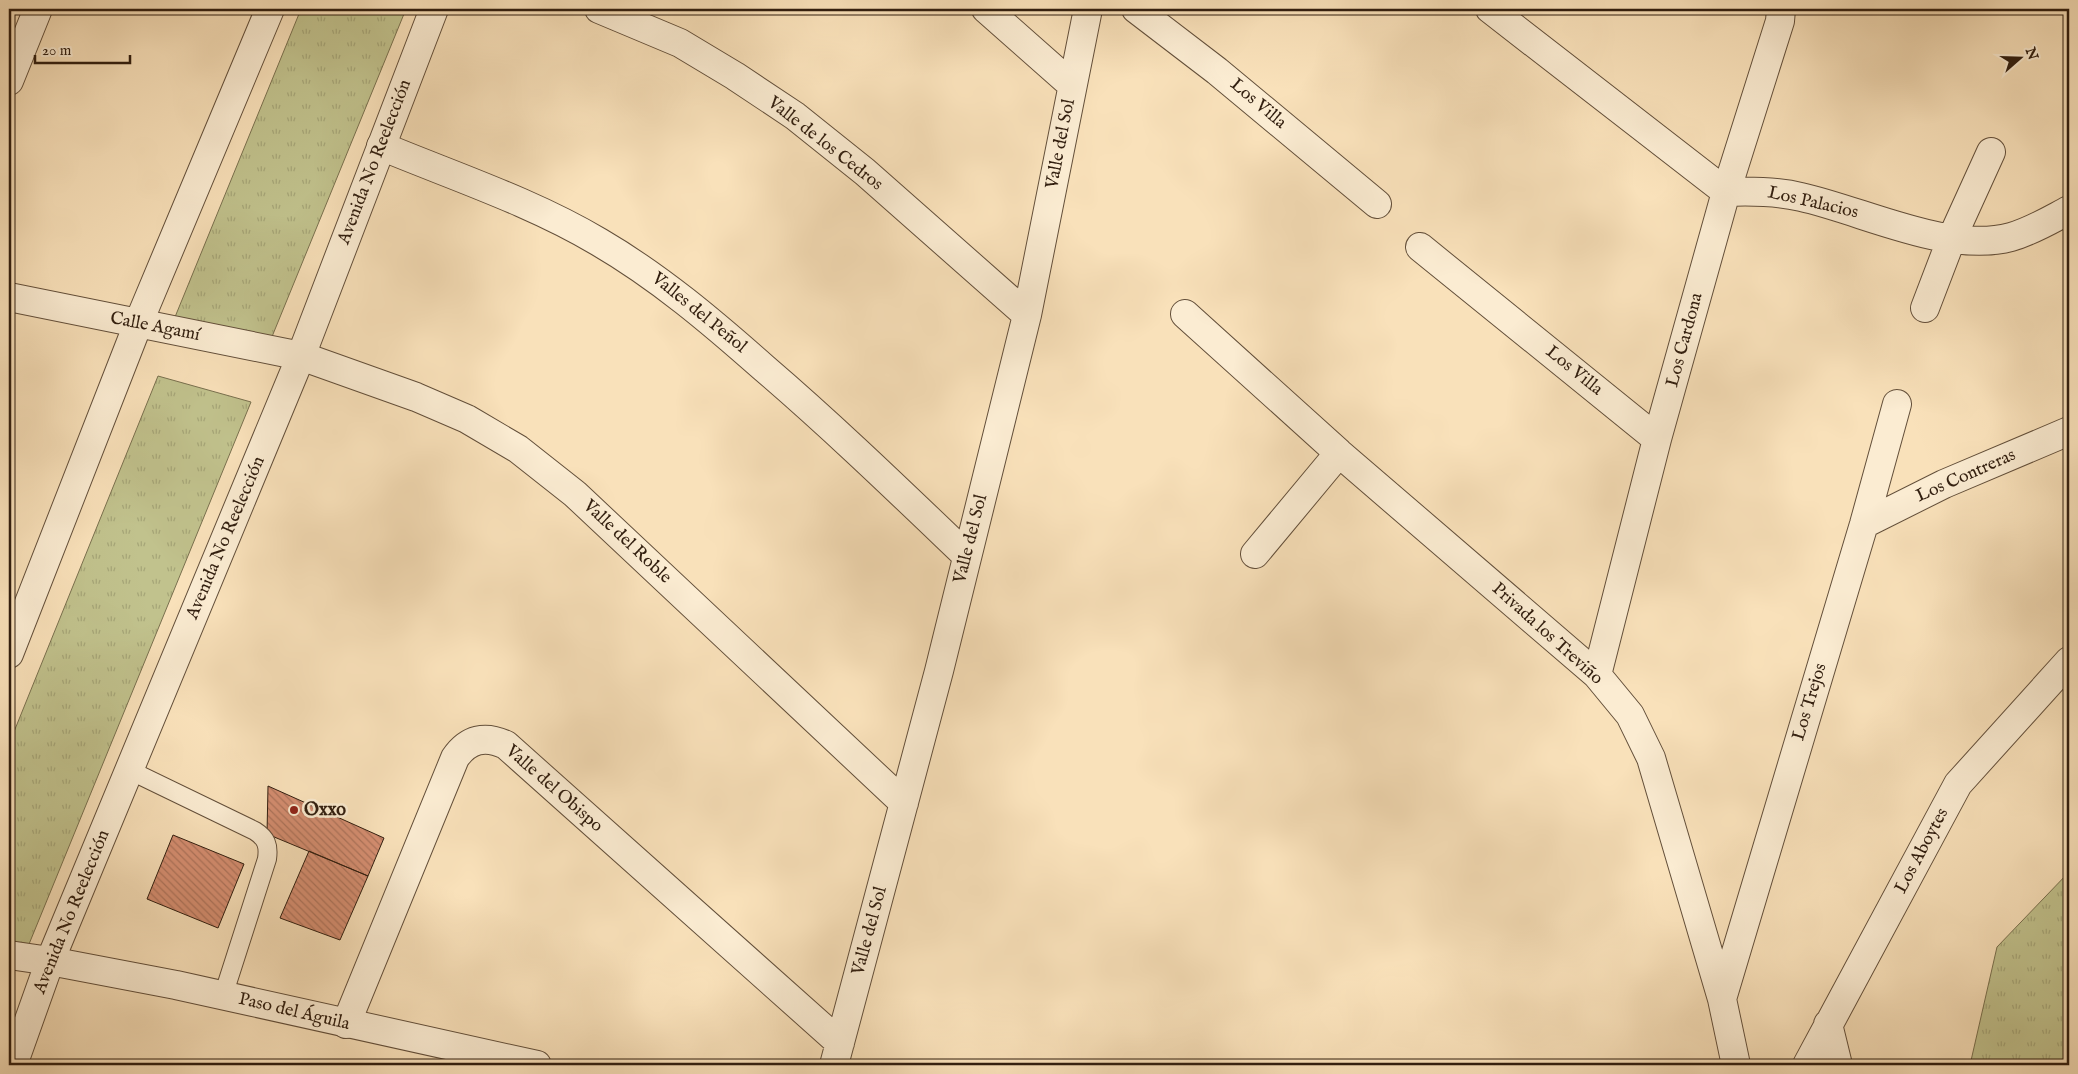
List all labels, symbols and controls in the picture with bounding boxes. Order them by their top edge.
scale bar [35,32,130,64]
north arrow [1996,32,2046,82]
text: 20 m [42,41,72,60]
text: N [2020,44,2042,63]
street label: Los Villa [1225,74,1291,135]
street label: Avenida No Reelección [333,76,417,249]
street label: Valle de los Cedros [762,91,887,196]
street label: Valle del Sol [1041,97,1081,192]
street label: Los Palacios [1765,181,1861,225]
street label: Valles del Peñol [646,267,751,358]
street label: Los Cardona [1661,290,1709,390]
street label: Calle Agamí [108,307,203,347]
street label: Los Villa [1541,341,1607,401]
street label: Los Contreras [1913,444,2019,508]
street label: Avenida No Reelección [181,453,271,624]
street label: Valle del Sol [949,492,993,587]
street label: Valle del Roble [577,494,676,589]
street label: Privada los Treviño [1486,578,1608,690]
street label: Los Trejos [1787,660,1833,744]
street label: Valle del Obispo [500,740,608,838]
place label: Oxxo [304,799,346,822]
marker: Oxxo [288,804,300,816]
street label: Los Aboytes [1890,804,1954,898]
street label: Avenida No Reelección [28,826,116,998]
street label: Valle del Sol [847,884,893,979]
street label: Paso del Águila [236,986,353,1036]

